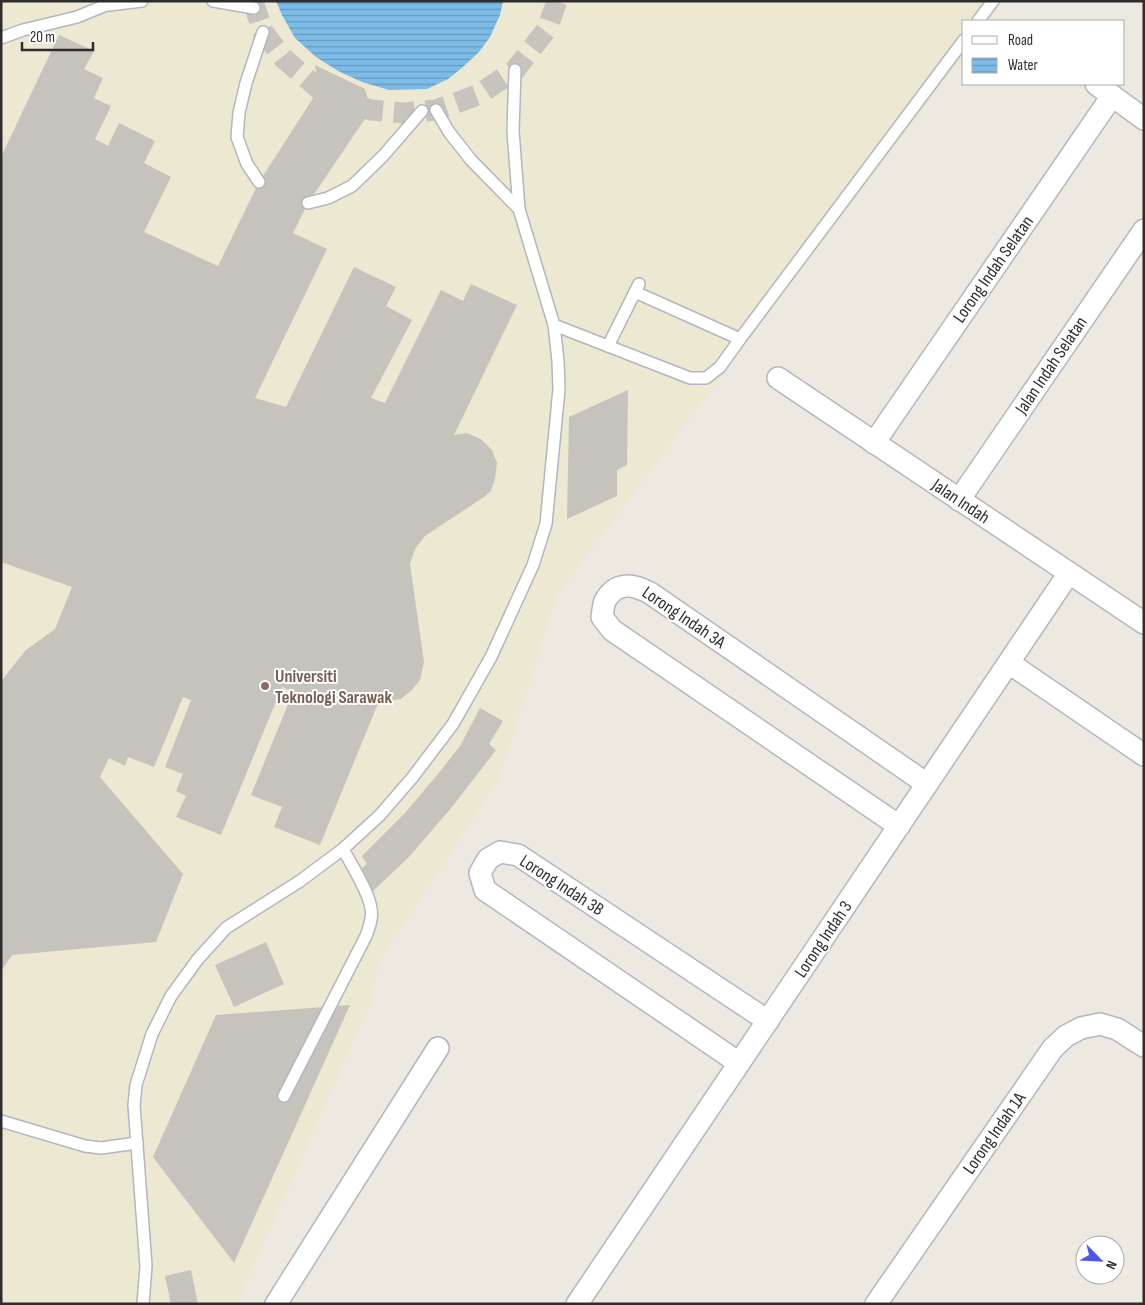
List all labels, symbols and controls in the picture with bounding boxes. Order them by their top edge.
scale bar [22,20,94,52]
legend [962,20,1125,85]
text: 20 m [30,28,55,47]
text: Road [1008,31,1033,50]
text: Water [1008,56,1039,75]
street label: Lorong Indah Selatan [949,212,1038,327]
street label: Jalan Indah Selatan [1011,313,1092,419]
street label: Jalan Indah [927,474,994,528]
street label: Lorong Indah 3A [638,582,729,653]
place label: Universiti Teknologi Sarawak [275,666,392,708]
marker: Universiti Teknologi Sarawak [259,680,271,692]
street label: Lorong Indah 3B [516,850,608,920]
street label: Lorong Indah 3 [790,897,857,982]
street label: Lorong Indah 1A [959,1088,1030,1178]
north arrow [1075,1235,1125,1285]
text: N [1102,1258,1121,1272]

